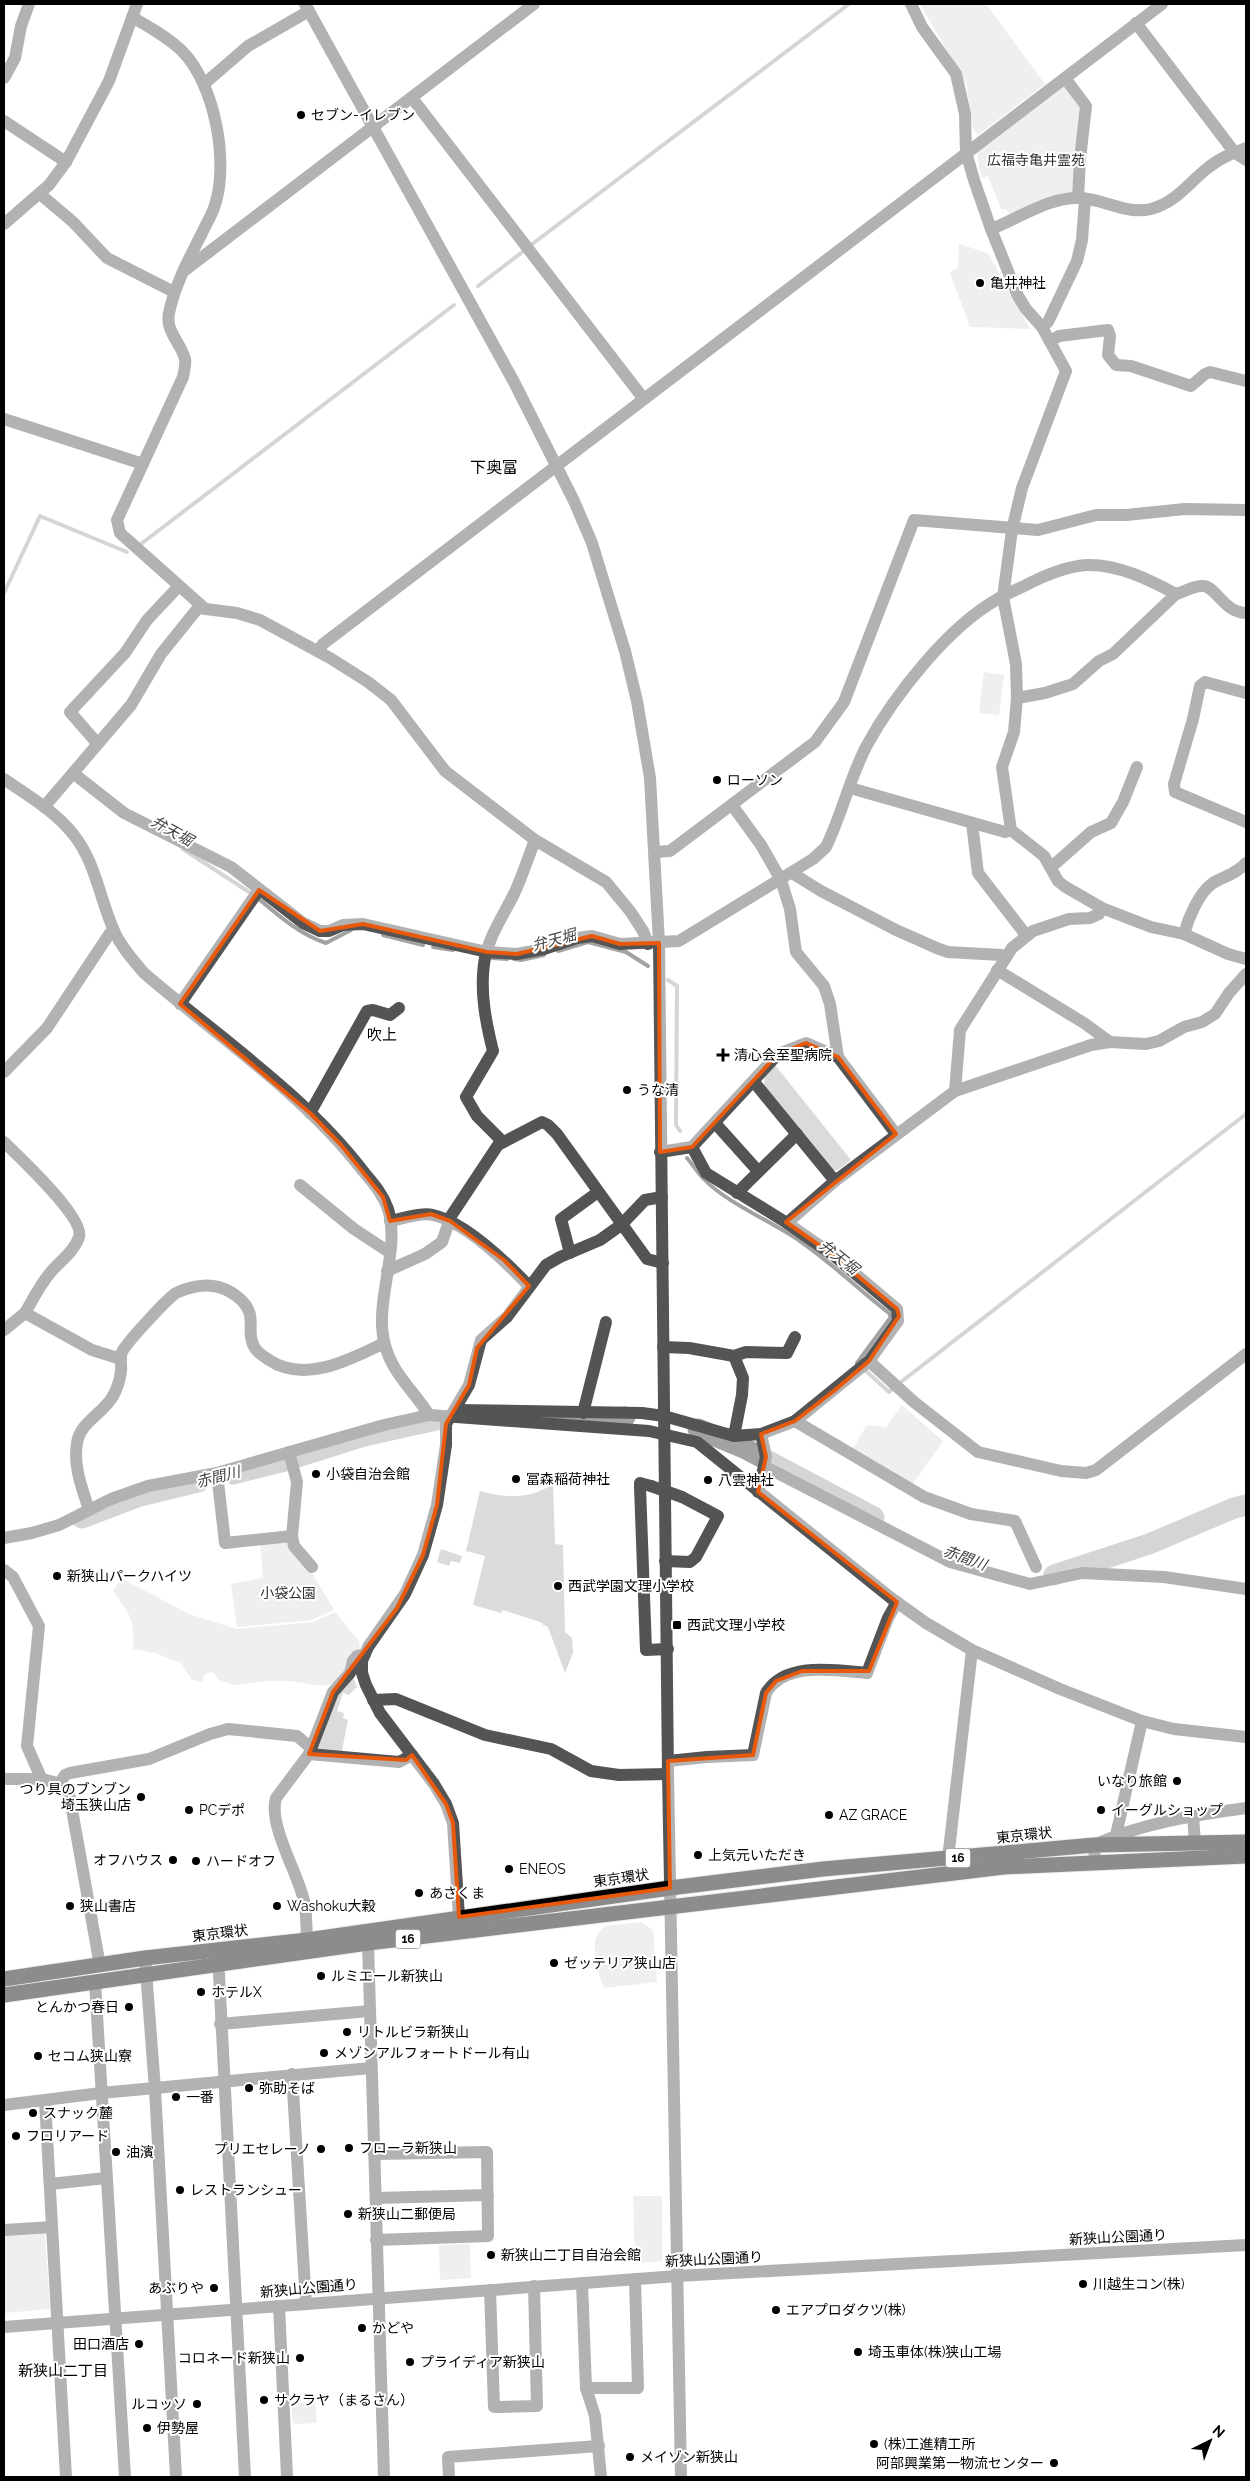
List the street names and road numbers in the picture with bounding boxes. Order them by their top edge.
street label: 東京環状 [995,1824,1053,1846]
road number: 16 [946,1849,970,1868]
street label: 東京環状 [592,1866,650,1890]
street label: 東京環状 [191,1922,249,1944]
road number: 16 [396,1930,420,1948]
street label: 新狭山公園通り [1069,2226,1167,2248]
street label: 新狭山公園通り [665,2248,763,2270]
street label: 新狭山公園通り [259,2276,359,2300]

